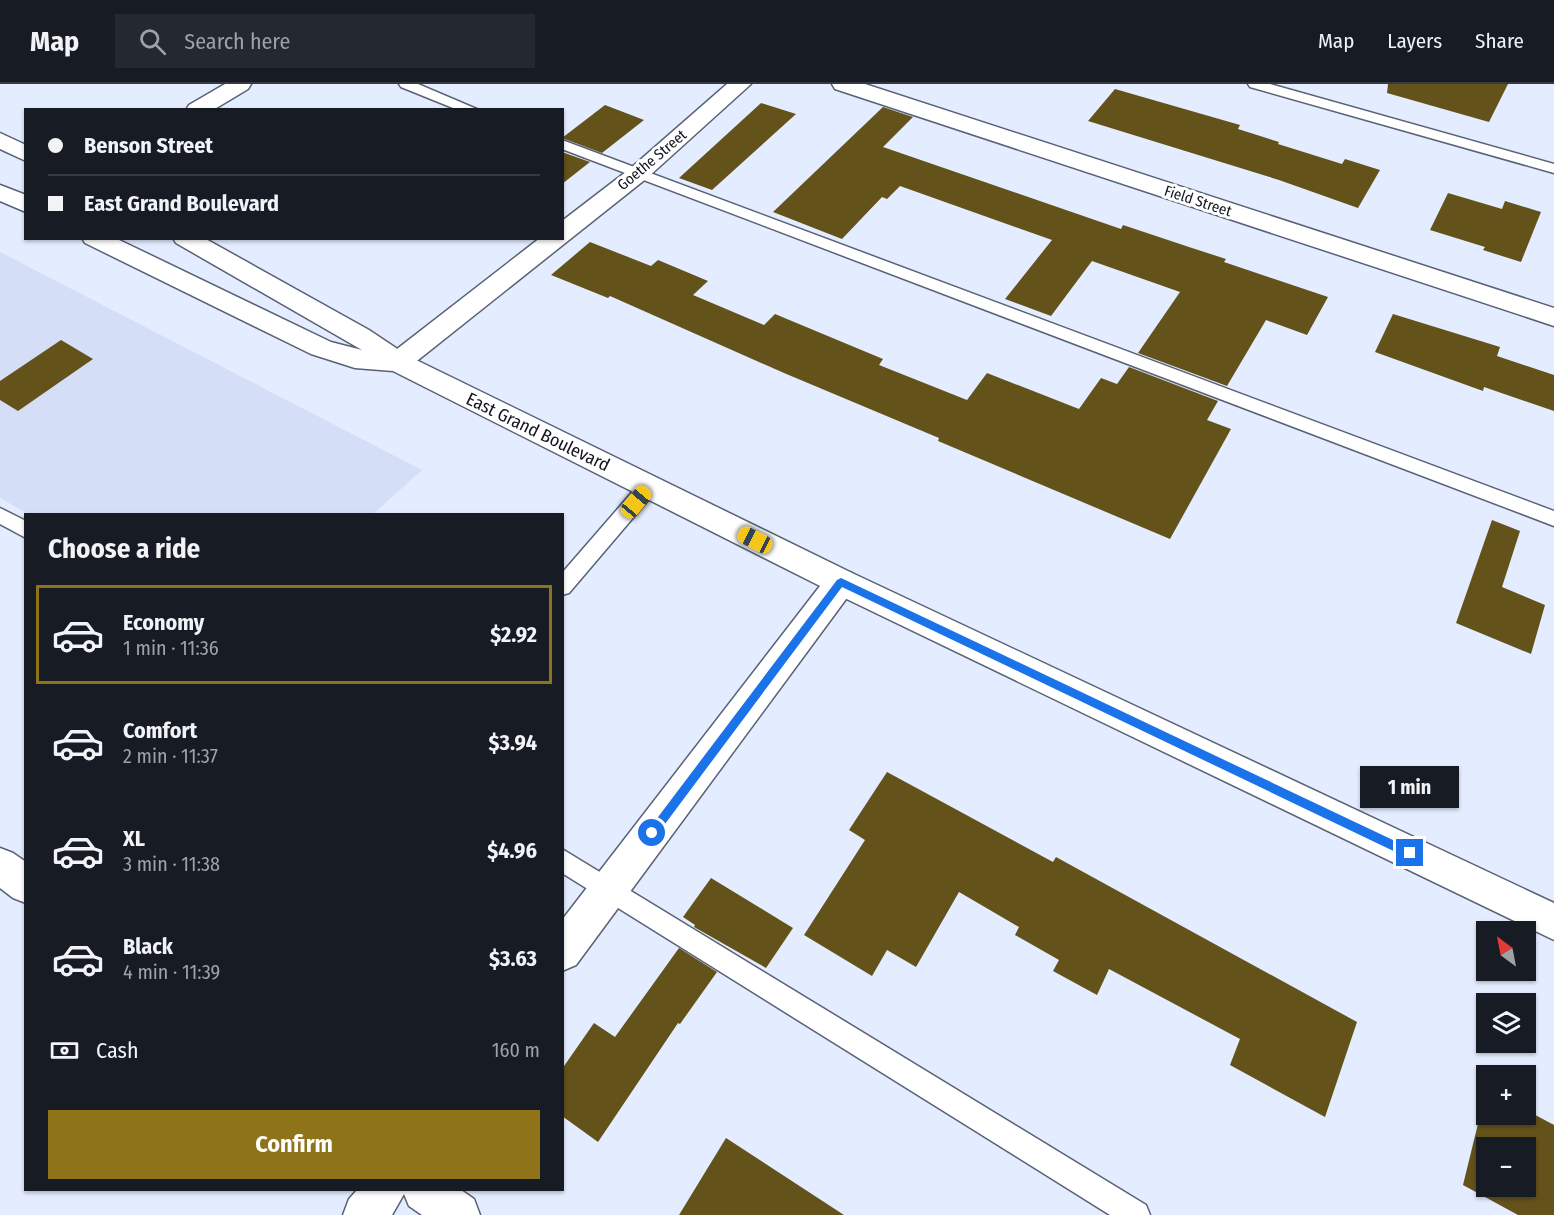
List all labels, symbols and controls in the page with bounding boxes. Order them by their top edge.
search box [115,14,535,68]
text: Map [30,25,79,58]
icon: search [136,25,169,58]
text: Search here [184,28,290,55]
text: Map [1318,28,1354,54]
text: Layers [1387,28,1442,54]
text: Share [1475,28,1524,54]
street label: Goethe Street [614,126,690,194]
text: Benson Street [84,132,213,159]
street label: Field Street [1162,182,1234,220]
text: East Grand Boulevard [84,190,279,217]
street label: East Grand Boulevard [463,388,613,476]
car [618,482,654,522]
car [735,524,775,556]
text: Choose a ride [48,533,200,565]
icon: car [51,608,105,662]
text: Economy [123,609,204,636]
text: $2.92 [490,621,537,648]
text: 1 min · 11:36 [123,636,219,660]
icon: car [51,716,105,770]
text: Comfort [123,717,197,744]
text: $3.94 [489,729,537,756]
text: 2 min · 11:37 [123,744,218,768]
callout: 1 min [1360,766,1460,808]
text: 1 min [1388,775,1431,799]
route start [638,819,665,846]
icon: car [51,824,105,878]
text: XL [123,825,145,852]
text: $4.96 [487,837,537,864]
route end [1396,839,1423,866]
text: 3 min · 11:38 [123,852,220,876]
north arrow [1476,921,1536,981]
map controls [1476,921,1536,1197]
icon: car [51,932,105,986]
text: Black [123,933,173,960]
text: $3.63 [489,945,537,972]
text: 4 min · 11:39 [123,960,220,984]
button: layers [1476,993,1536,1053]
icon: cash [48,1034,81,1067]
text: Cash [96,1037,139,1064]
text: 160 m [492,1038,540,1062]
button: + [1476,1065,1536,1125]
button: Confirm [48,1110,540,1179]
button: − [1476,1137,1536,1197]

